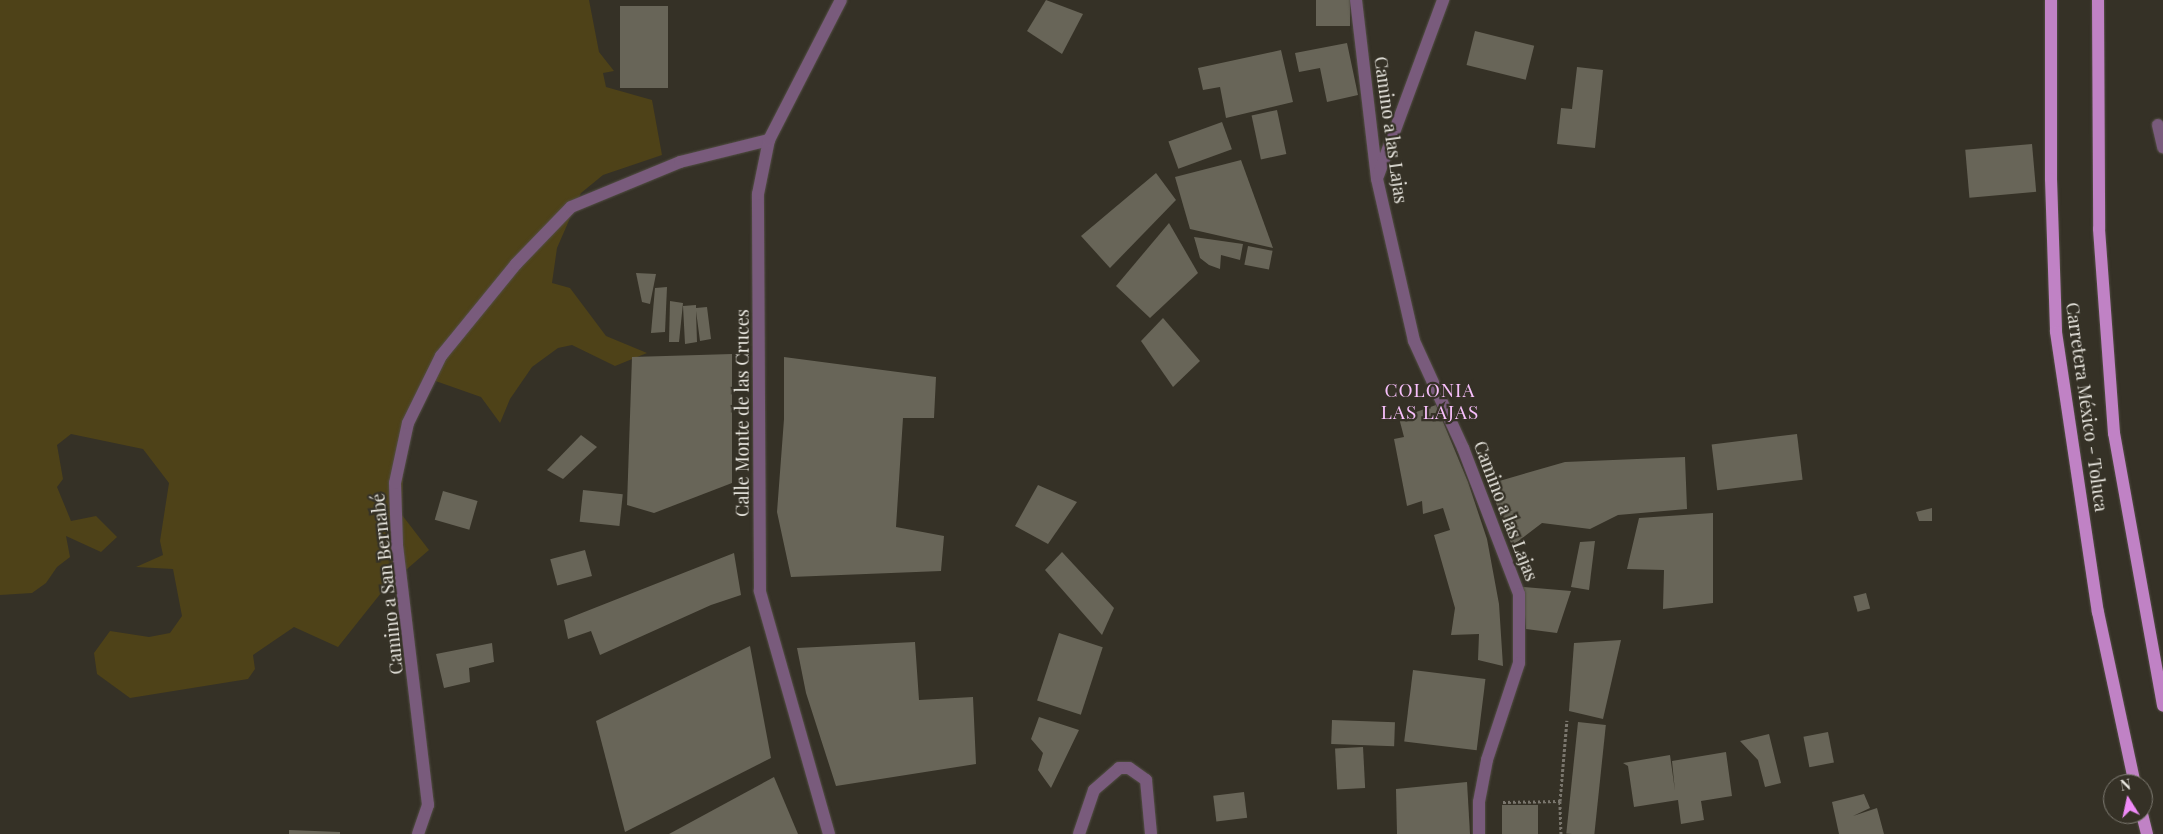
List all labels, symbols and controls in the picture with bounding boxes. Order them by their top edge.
street label: Camino a las Lajas [1370,55,1412,205]
street label: Carretera México - Toluca [2062,301,2112,513]
street label: Calle Monte de las Cruces [731,309,753,517]
district label: COLONIA LAS LAJAS [1380,379,1480,423]
street label: Camino a las Lajas [1469,438,1543,584]
street label: Camino a San Bernabé [367,492,407,676]
north arrow [2103,774,2153,824]
text: N [2119,774,2132,795]

